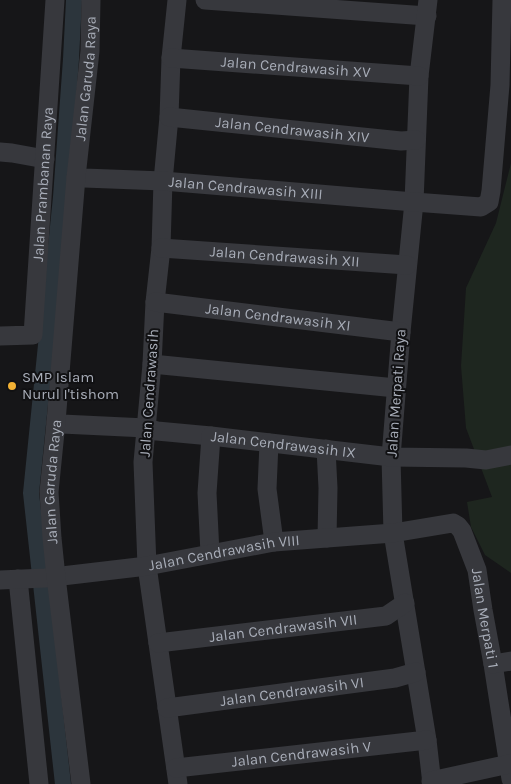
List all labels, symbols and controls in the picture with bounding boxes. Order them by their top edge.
street label: Jalan Garuda Raya [71,16,100,142]
street label: Jalan Cendrawasih XV [220,53,372,82]
street label: Jalan Prambanan Raya [29,106,57,262]
street label: Jalan Cendrawasih XIV [215,113,371,147]
street label: Jalan Cendrawasih XIII [168,173,323,203]
street label: Jalan Cendrawasih XII [209,242,360,271]
street label: Jalan Cendrawasih XI [205,299,352,335]
street label: Jalan Cendrawasih [136,328,162,458]
street label: Jalan Merpati Raya [383,328,409,458]
place label: SMP Islam Nurul I'tishom [22,368,119,403]
marker: SMP Islam Nurul I'tishom [6,380,18,392]
street label: Jalan Garuda Raya [40,419,65,545]
street label: Jalan Cendrawasih IX [210,427,357,462]
street label: Jalan Cendrawasih VIII [147,531,300,575]
street label: Jalan Merpati 1 [468,567,503,669]
street label: Jalan Cendrawasih VII [208,610,358,646]
street label: Jalan Cendrawasih VI [219,673,365,710]
street label: Jalan Cendrawasih V [230,737,373,771]

